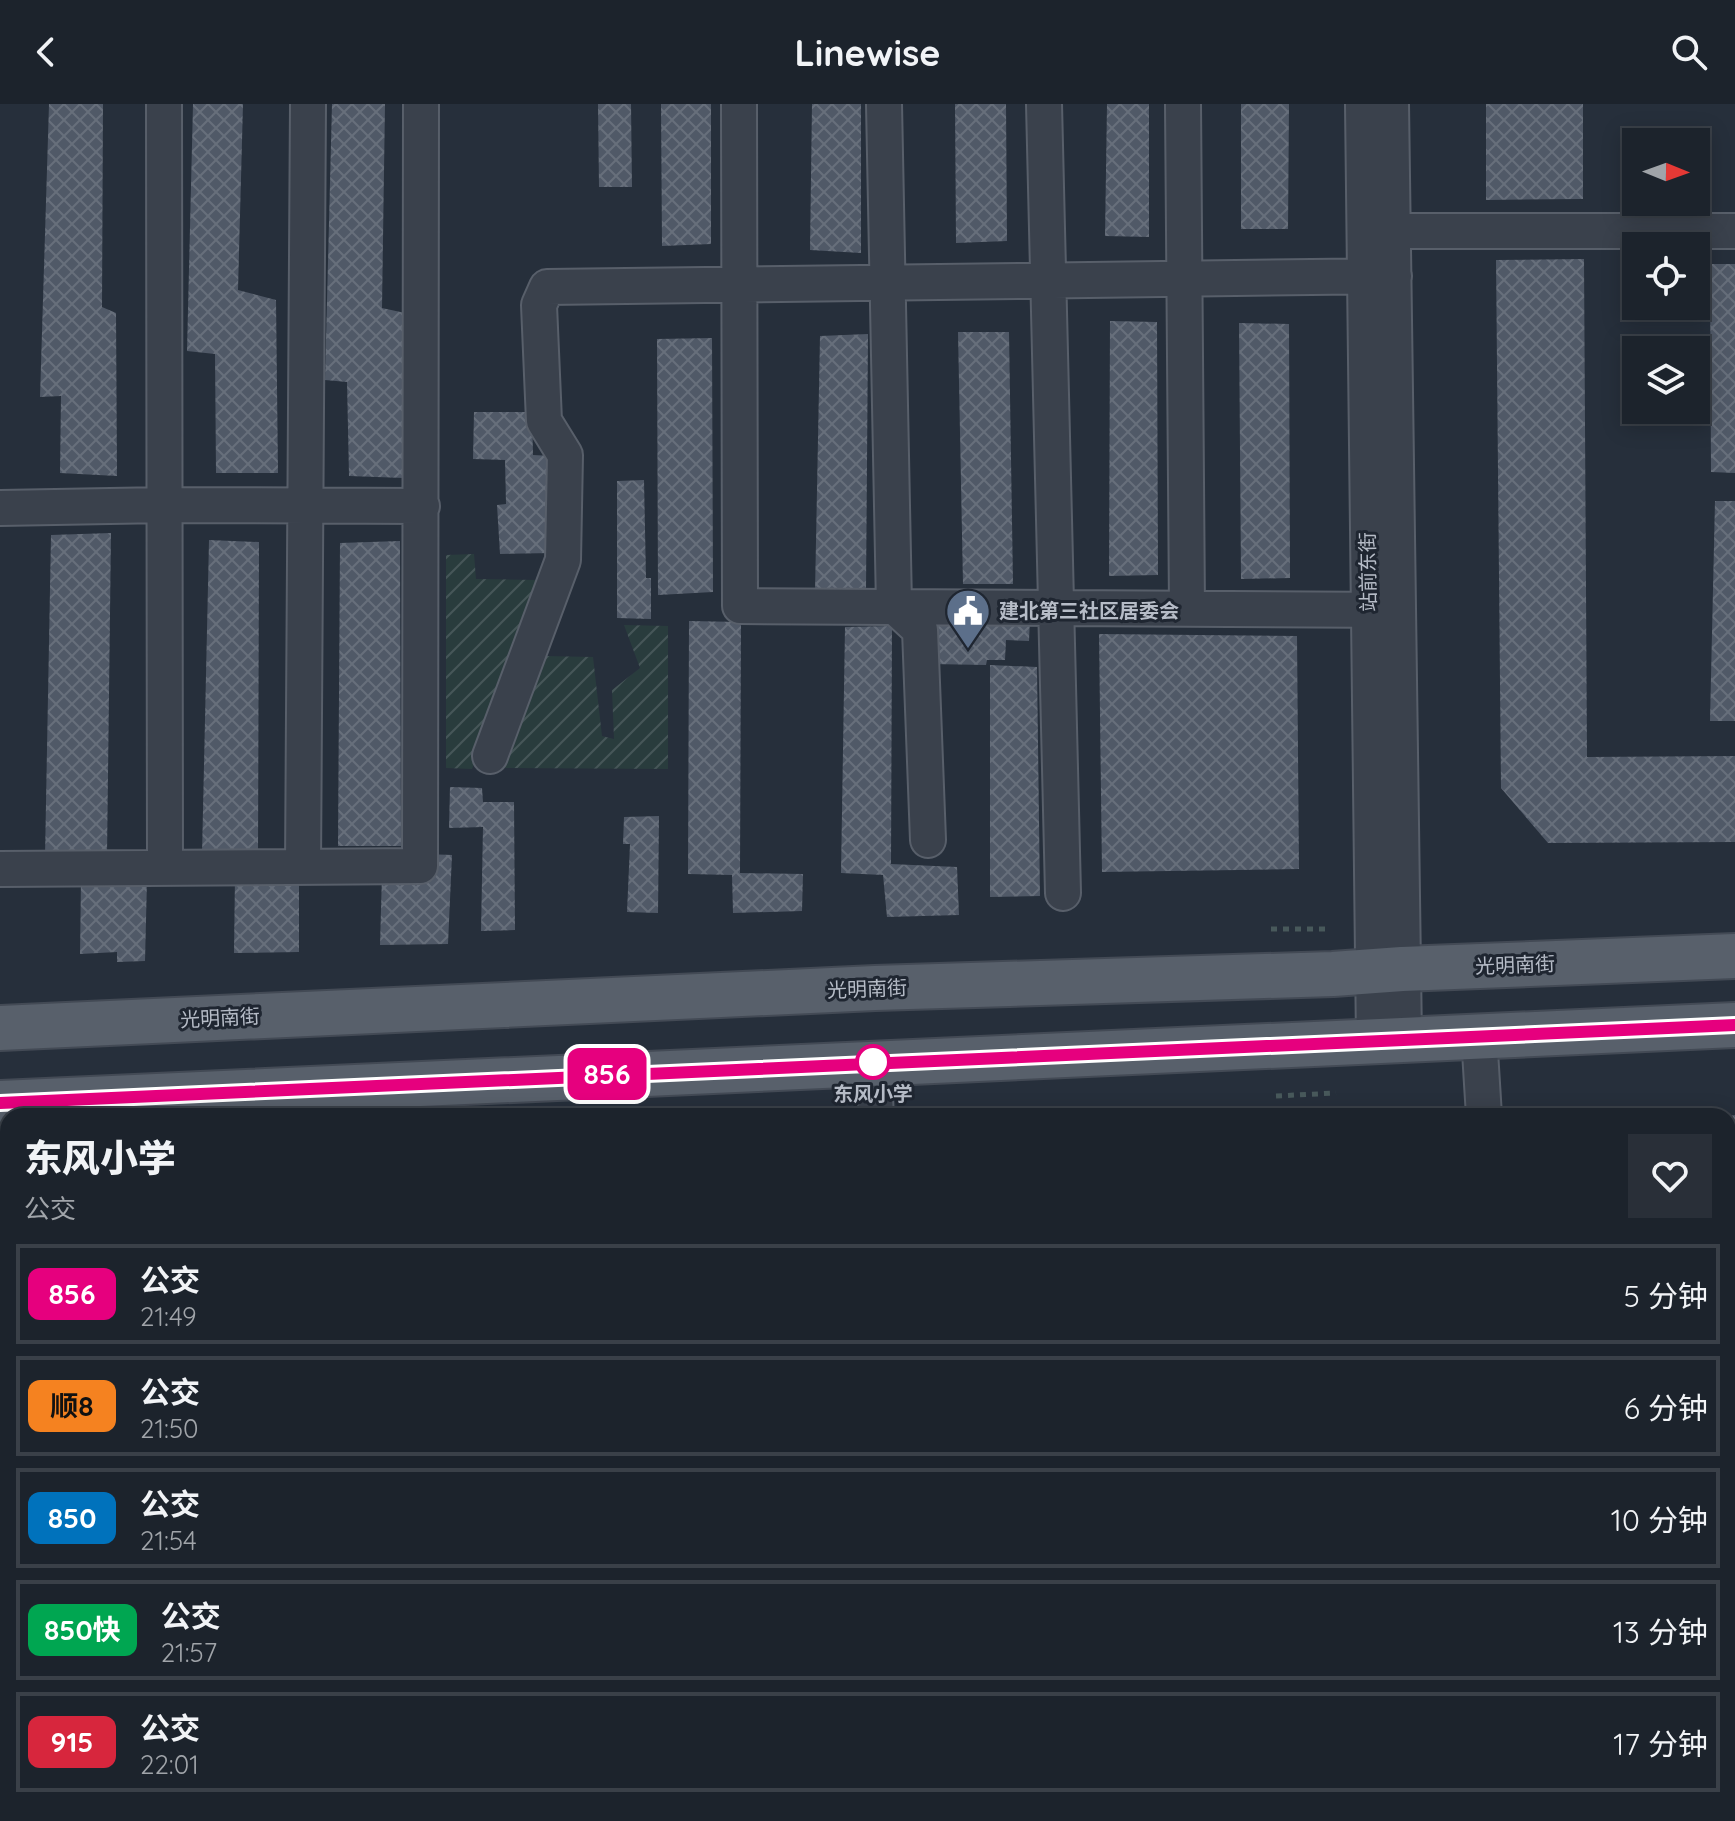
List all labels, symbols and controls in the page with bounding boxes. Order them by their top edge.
icon: back [24,30,68,74]
text: Linewise [794,30,941,75]
icon: search [1667,30,1711,74]
north arrow [1622,128,1710,216]
map controls [1622,128,1710,424]
button: locate [1622,232,1710,320]
button: layers [1622,336,1710,424]
street label: 站前东街 [1354,532,1381,612]
public building icon: 建北第三社区居委会 [944,587,992,650]
place label: 建北第三社区居委会 [999,598,1179,623]
street label: 光明南街 [1475,951,1555,978]
street label: 光明南街 [827,975,907,1002]
street label: 光明南街 [179,1003,261,1032]
marker: 东风小学 [856,1045,890,1079]
line badge: 856 [561,1048,653,1100]
text: 856 [584,1056,630,1091]
place label: 东风小学 [833,1081,913,1106]
text: 东风小学 [24,1134,176,1182]
button: heart [1628,1134,1712,1218]
text: 公交 [24,1192,76,1225]
text: 公交 [140,1261,200,1299]
text: 856 [49,1276,95,1311]
text: 5 分钟 [1623,1277,1708,1315]
text: 21:49 [140,1300,197,1333]
text: 公交 [140,1373,200,1411]
text: 顺8 [50,1388,94,1423]
text: 6 分钟 [1624,1389,1708,1427]
text: 21:50 [140,1412,199,1445]
text: 公交 [140,1485,200,1523]
text: 850 [48,1500,96,1535]
text: 10 分钟 [1611,1501,1708,1539]
text: 21:54 [140,1524,197,1557]
text: 公交 [161,1597,221,1635]
text: 850快 [44,1612,121,1647]
text: 13 分钟 [1613,1613,1708,1651]
text: 21:57 [161,1636,217,1669]
text: 公交 [140,1709,200,1747]
text: 915 [51,1724,93,1759]
text: 17 分钟 [1613,1725,1708,1763]
text: 22:01 [140,1748,199,1781]

